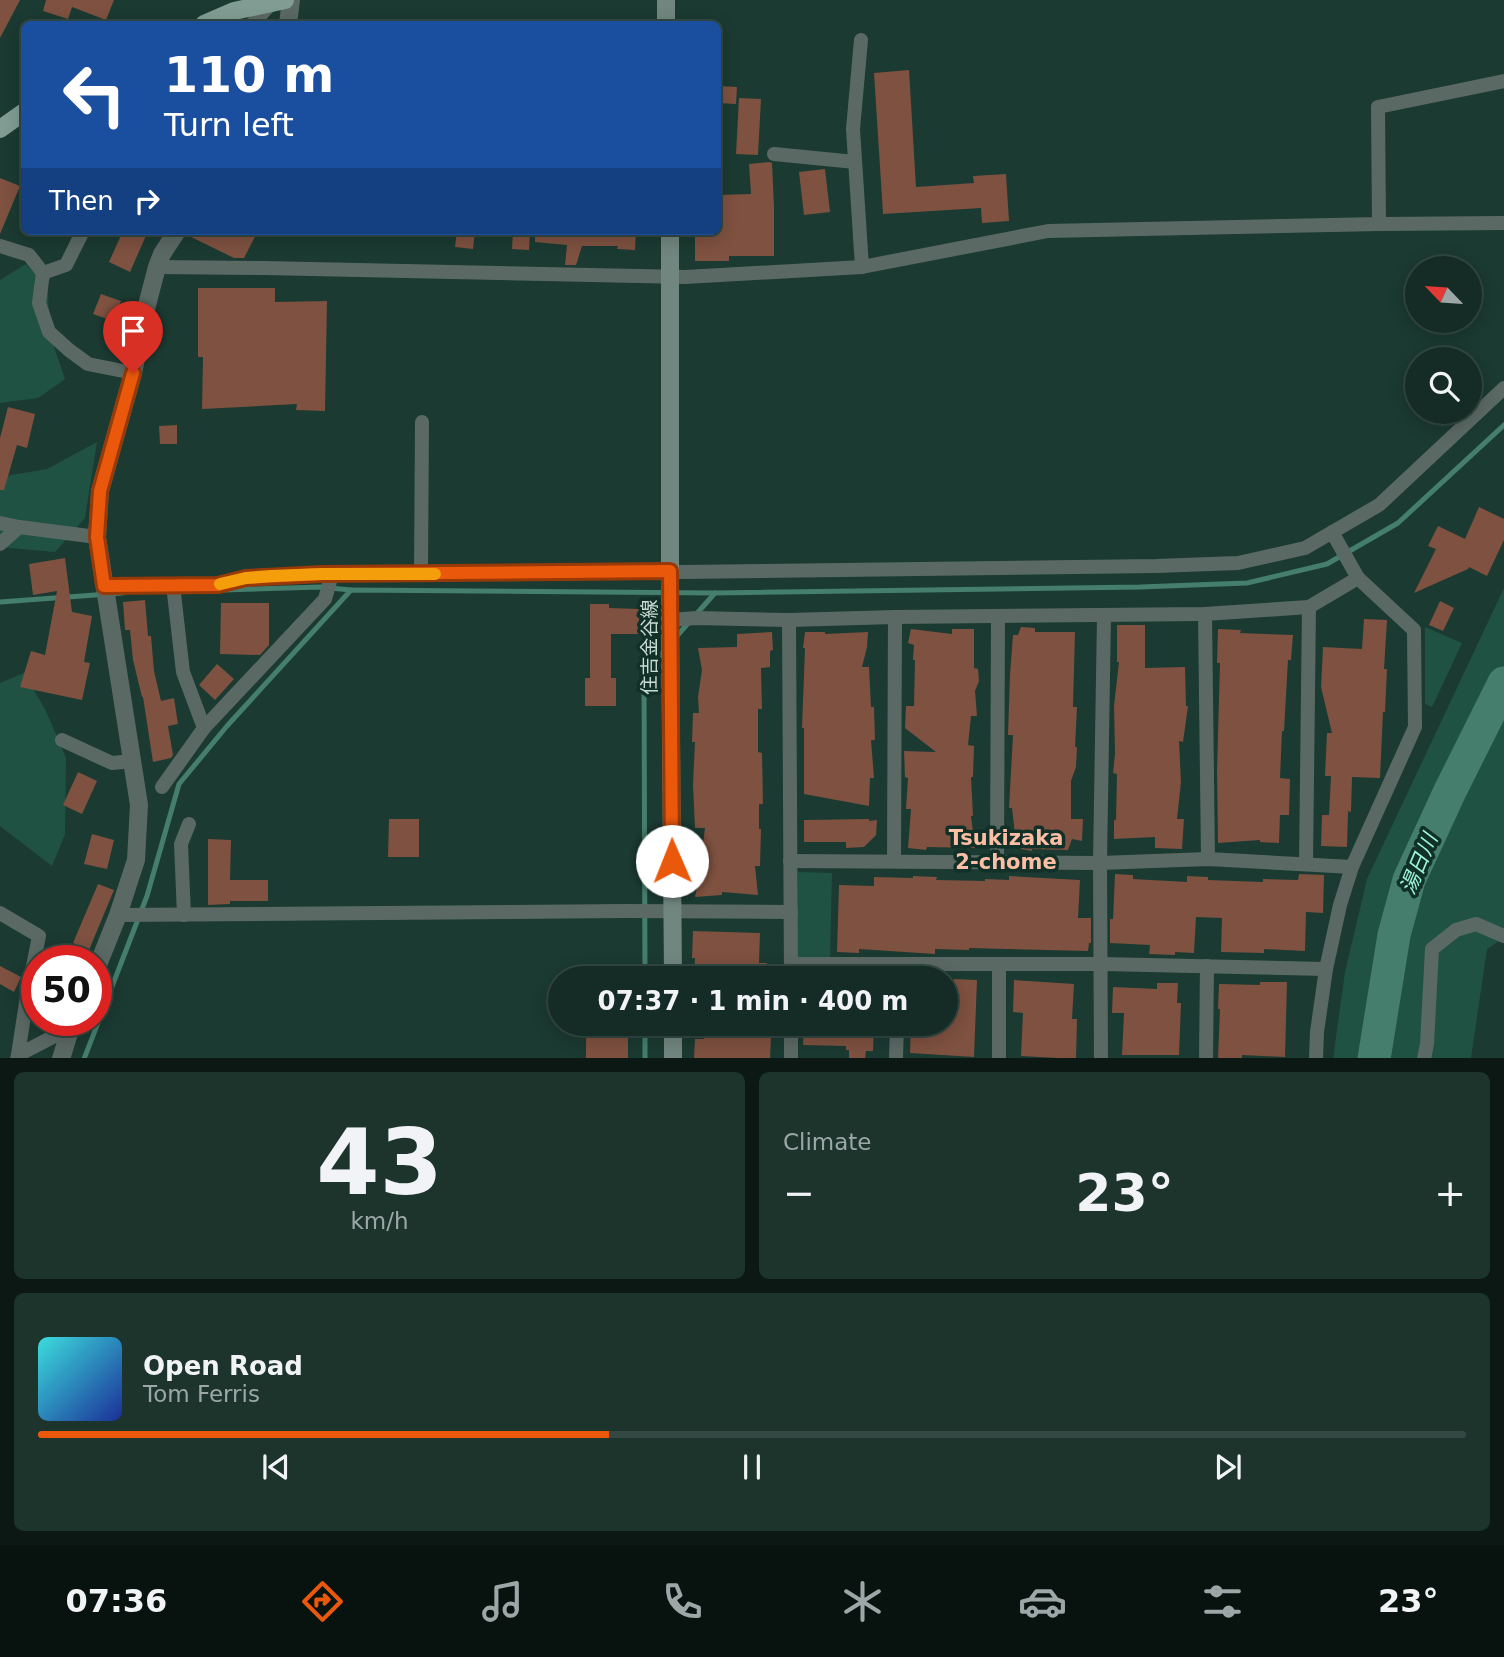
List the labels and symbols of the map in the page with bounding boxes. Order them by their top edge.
north arrow [1405,256,1482,332]
pin [103,301,163,373]
street label: 住吉金谷線 [638,599,660,695]
position arrow [635,824,709,898]
district label: Tsukizaka 2-chome [949,826,1063,874]
water label: 湯日川 [1396,828,1443,898]
speed limit sign: 50 [21,945,112,1036]

